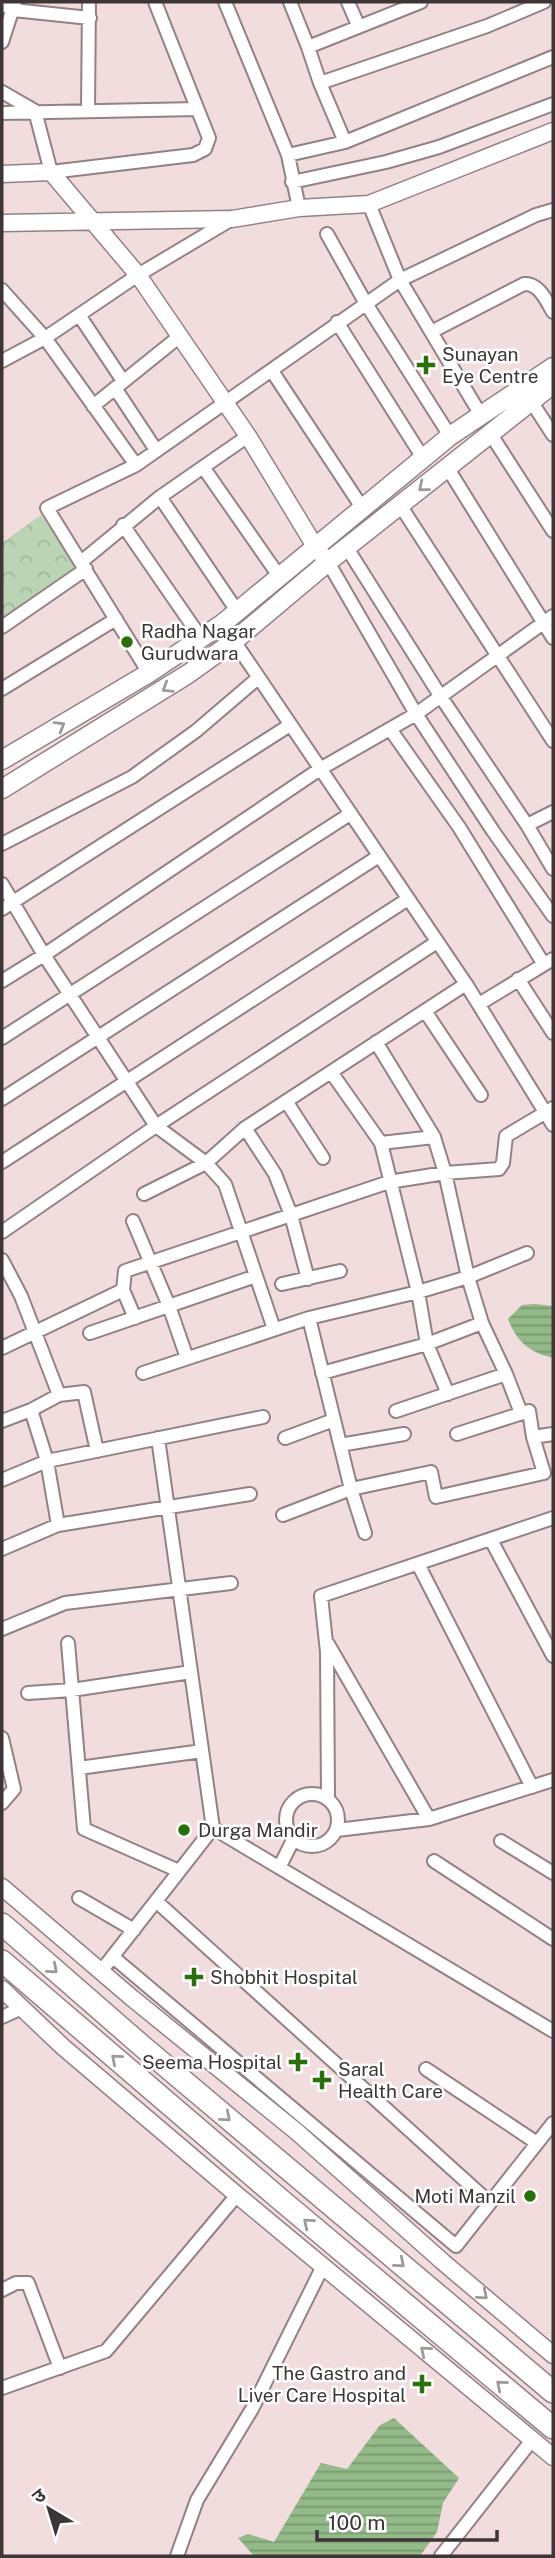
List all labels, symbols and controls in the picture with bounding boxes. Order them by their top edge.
place label: Sunayan Eye Centre [442,343,539,387]
marker: Sunayan Eye Centre [416,355,436,375]
one-way arrow [418,479,431,491]
place label: Radha Nagar Gurudwara [141,620,256,664]
marker: Radha Nagar Gurudwara [119,634,135,650]
one-way arrow [161,679,174,692]
one-way arrow [53,721,66,734]
place label: Durga Mandir [198,1819,318,1841]
marker: Durga Mandir [176,1822,192,1838]
one-way arrow [45,1961,58,1973]
place label: Shobhit Hospital [210,1966,358,1988]
marker: Shobhit Hospital [184,1967,204,1987]
place label: Seema Hospital [142,2051,282,2073]
marker: Seema Hospital [288,2052,308,2072]
one-way arrow [112,2055,125,2067]
place label: Saral Health Care [338,2058,443,2102]
marker: Saral Health Care [312,2070,332,2090]
one-way arrow [218,2109,231,2121]
place label: Moti Manzil [414,2185,516,2207]
marker: Moti Manzil [522,2188,538,2204]
one-way arrow [303,2219,316,2231]
one-way arrow [392,2255,404,2268]
one-way arrow [474,2287,487,2299]
one-way arrow [420,2347,433,2359]
place label: The Gastro and Liver Care Hospital [238,2362,406,2406]
marker: The Gastro and Liver Care Hospital [412,2374,432,2394]
one-way arrow [496,2381,509,2393]
north arrow [14,2474,84,2544]
text: उ [27,2483,50,2508]
scale bar [317,2498,497,2542]
text: 100 m [328,2510,385,2535]

